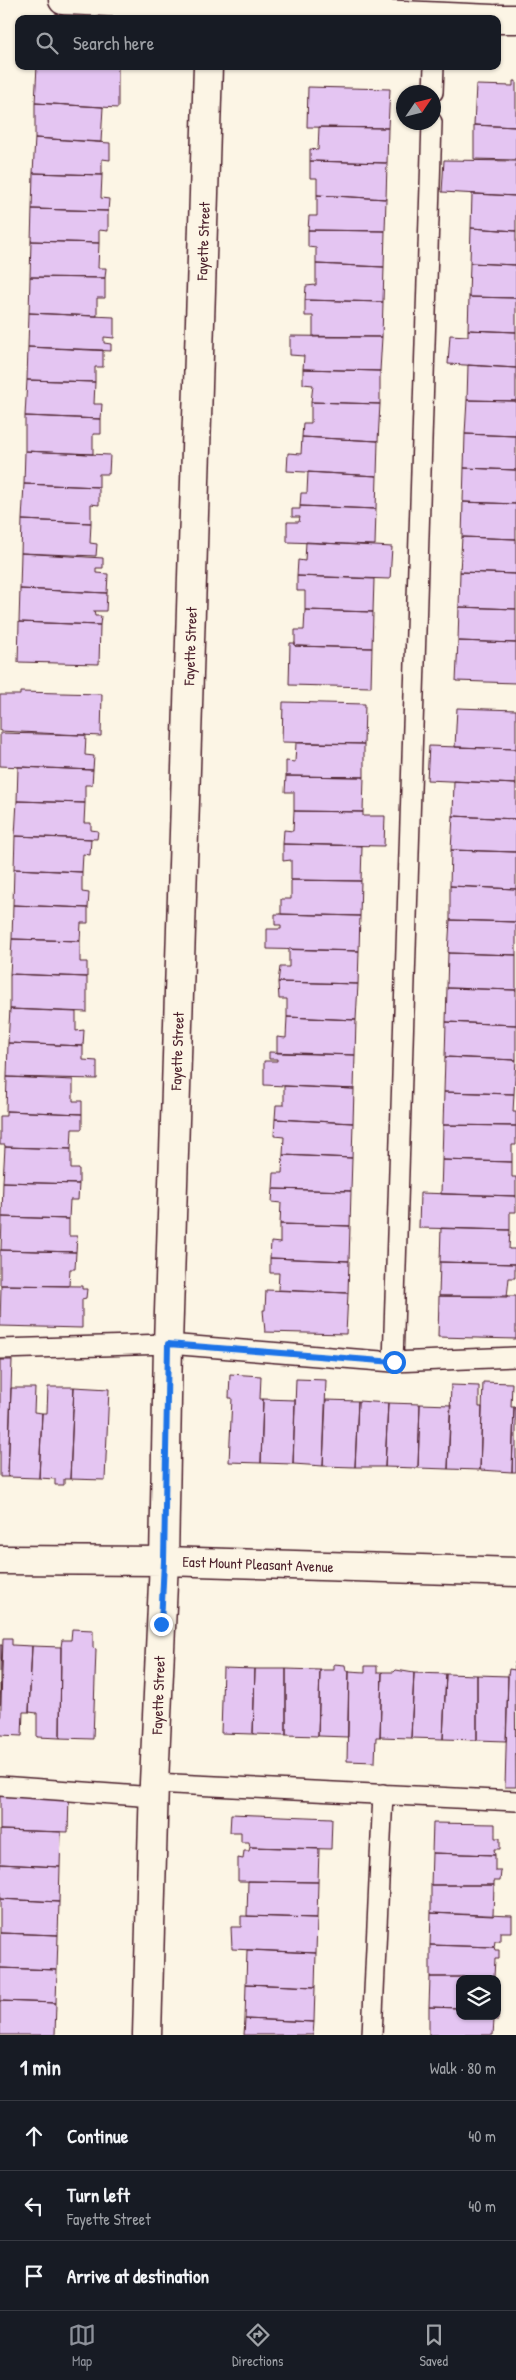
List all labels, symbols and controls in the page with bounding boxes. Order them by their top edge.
search box [15,15,501,70]
icon: search [33,29,61,57]
text: Search here [73,30,154,56]
north arrow [396,85,441,130]
street label: Fayette Street [191,201,215,282]
street label: Fayette Street [178,606,202,687]
street label: Fayette Street [165,1011,189,1092]
route start [383,1351,406,1374]
street label: East Mount Pleasant Avenue [182,1551,334,1577]
route end [150,1613,173,1636]
street label: Fayette Street [146,1655,170,1736]
map controls [456,1975,501,2020]
button: layers [456,1975,501,2020]
text: 1 min [20,2053,61,2082]
text: Walk · 80 m [430,2057,496,2079]
icon: ahead [20,2122,48,2150]
text: Continue [67,2123,128,2149]
text: 40 m [468,2125,496,2147]
text: Turn left [67,2182,130,2208]
icon: left [20,2192,48,2220]
text: 40 m [468,2195,496,2217]
text: Fayette Street [67,2208,151,2230]
icon: arrive [20,2262,48,2290]
text: Arrive at destination [67,2263,209,2289]
tab: Map [68,2321,96,2370]
tab: Directions [232,2321,283,2370]
tab: Saved [419,2321,448,2370]

